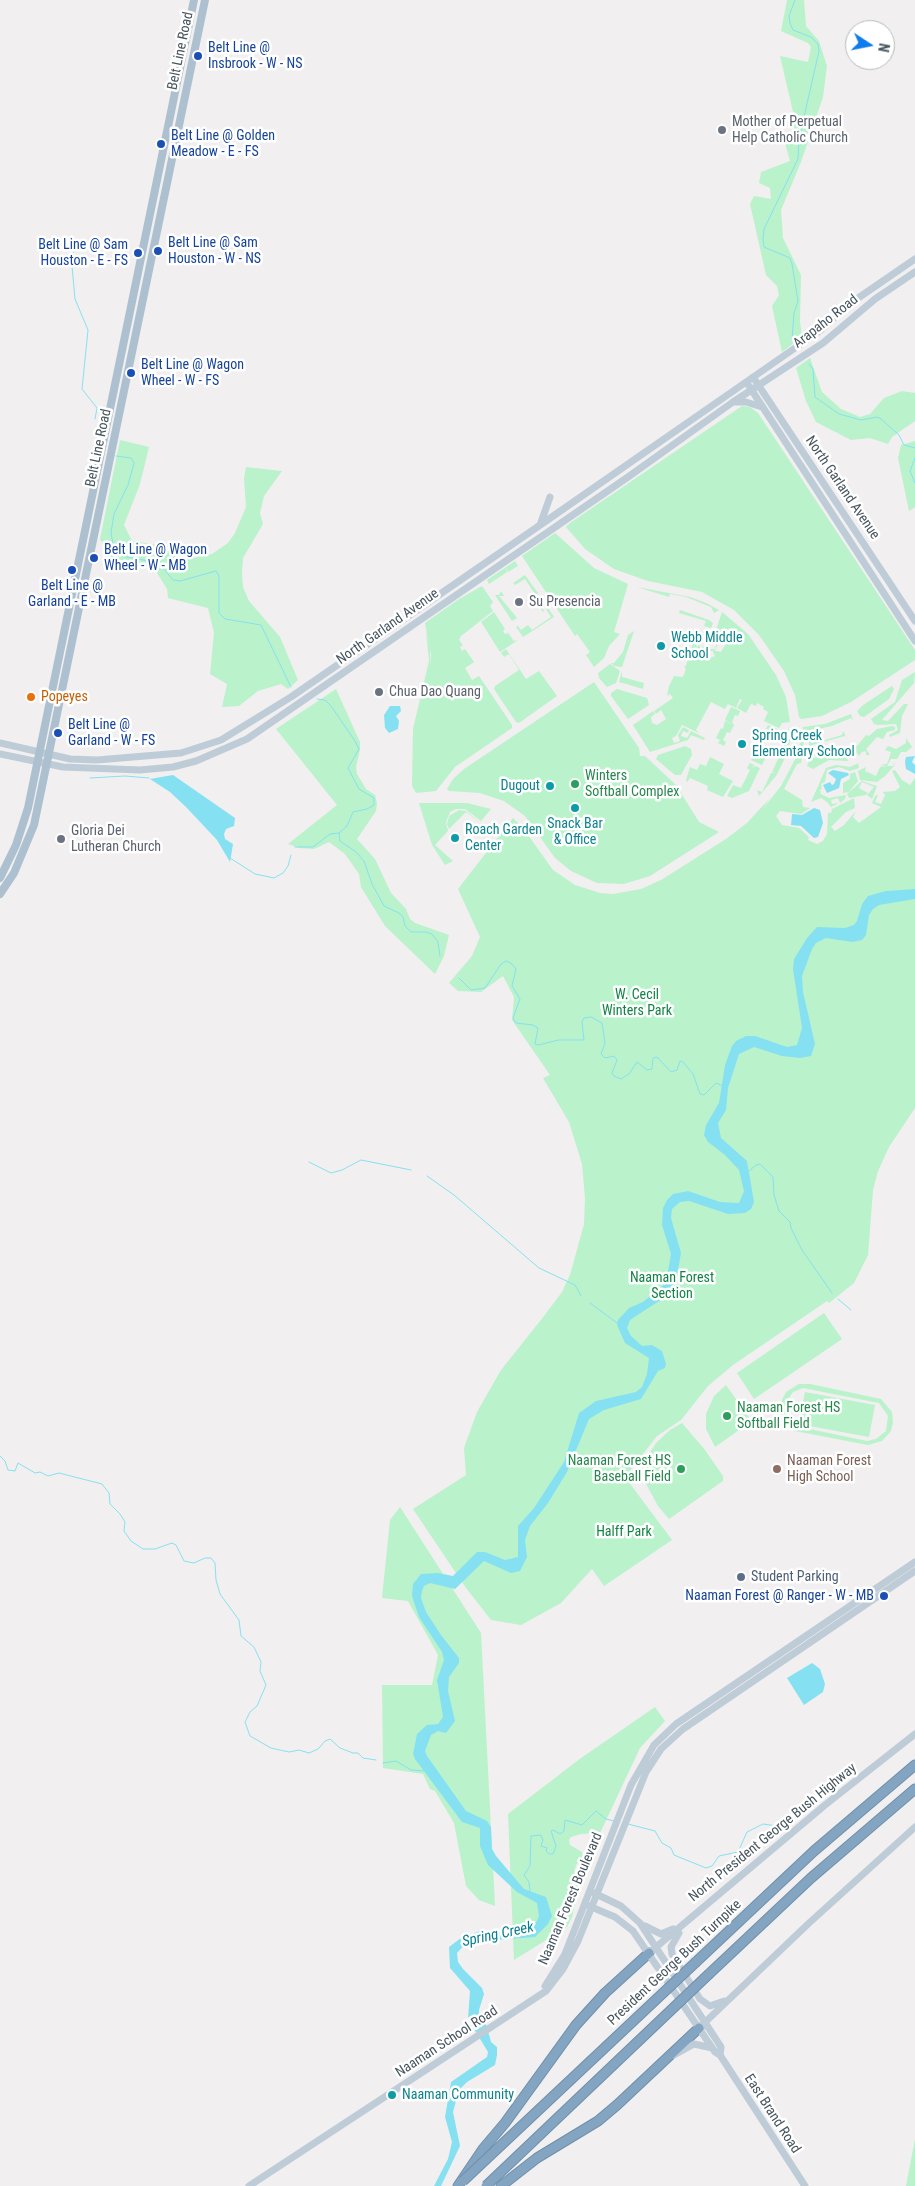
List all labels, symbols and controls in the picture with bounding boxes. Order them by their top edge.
street label: Belt Line Road [165,10,197,92]
north arrow [845,20,895,70]
place label: Belt Line @ Insbrook - W - NS [208,40,302,72]
text: N [875,42,892,53]
marker: Belt Line @ Insbrook - W - NS [192,50,204,62]
place label: Mother of Perpetual Help Catholic Church [732,114,848,146]
marker: Mother of Perpetual Help Catholic Church [716,124,728,136]
place label: Belt Line @ Golden Meadow - E - FS [171,128,275,160]
marker: Belt Line @ Golden Meadow - E - FS [155,138,167,150]
place label: Belt Line @ Sam Houston - W - NS [168,235,261,268]
place label: Belt Line @ Sam Houston - E - FS [38,237,128,270]
marker: Belt Line @ Sam Houston - W - NS [152,245,164,257]
marker: Belt Line @ Sam Houston - E - FS [132,247,144,259]
street label: Arapaho Road [790,292,862,352]
place label: Belt Line @ Wagon Wheel - W - FS [141,357,244,390]
marker: Belt Line @ Wagon Wheel - W - FS [125,367,137,379]
street label: Belt Line Road [83,407,115,489]
street label: North Garland Avenue [801,433,883,543]
place label: Belt Line @ Wagon Wheel - W - MB [104,542,207,574]
marker: Belt Line @ Wagon Wheel - W - MB [88,552,100,564]
marker: Belt Line @ Garland - E - MB [66,564,78,576]
place label: Belt Line @ Garland - E - MB [28,578,116,610]
street label: North Garland Avenue [334,585,442,669]
place label: Su Presencia [529,594,601,610]
marker: Su Presencia [513,596,525,608]
place label: Webb Middle School [671,630,742,662]
marker: Webb Middle School [655,640,667,652]
place label: Chua Dao Quang [389,684,481,700]
marker: Chua Dao Quang [373,686,385,698]
place label: Popeyes [41,689,88,705]
marker: Popeyes [25,691,37,703]
place label: Belt Line @ Garland - W - FS [68,717,155,750]
marker: Belt Line @ Garland - W - FS [52,727,64,739]
place label: Spring Creek Elementary School [752,728,855,760]
marker: Spring Creek Elementary School [736,738,748,750]
place label: Winters Softball Complex [585,768,679,800]
place label: Dugout [500,778,540,794]
marker: Winters Softball Complex [569,778,581,790]
marker: Dugout [544,780,556,792]
marker: Snack Bar & Office [569,802,581,814]
place label: Snack Bar & Office [547,816,603,849]
place label: Roach Garden Center [465,822,542,854]
place label: Gloria Dei Lutheran Church [71,823,161,856]
marker: Roach Garden Center [449,832,461,844]
marker: Gloria Dei Lutheran Church [55,833,67,845]
park label: W. Cecil Winters Park [602,987,672,1020]
park label: Naaman Forest Section [630,1270,714,1302]
place label: Naaman Forest HS Softball Field [737,1400,840,1432]
marker: Naaman Forest HS Softball Field [721,1410,733,1422]
place label: Naaman Forest HS Baseball Field [568,1453,671,1485]
place label: Naaman Forest High School [787,1453,871,1485]
marker: Naaman Forest HS Baseball Field [675,1463,687,1475]
marker: Naaman Forest High School [771,1463,783,1475]
park label: Halff Park [596,1524,652,1540]
place label: Student Parking [751,1569,839,1585]
marker: Student Parking [735,1571,747,1583]
place label: Naaman Forest @ Ranger - W - MB [685,1588,874,1604]
marker: Naaman Forest @ Ranger - W - MB [878,1590,890,1602]
street label: North President George Bush Highway [686,1760,860,1906]
street label: Naaman Forest Boulevard [535,1830,607,1968]
street label: President George Bush Turnpike [605,1897,745,2029]
water label: Spring Creek [460,1919,536,1951]
street label: Naaman School Road [393,2003,501,2081]
street label: East Brand Road [740,2071,804,2157]
place label: Naaman Community [402,2087,514,2103]
marker: Naaman Community [386,2089,398,2101]

